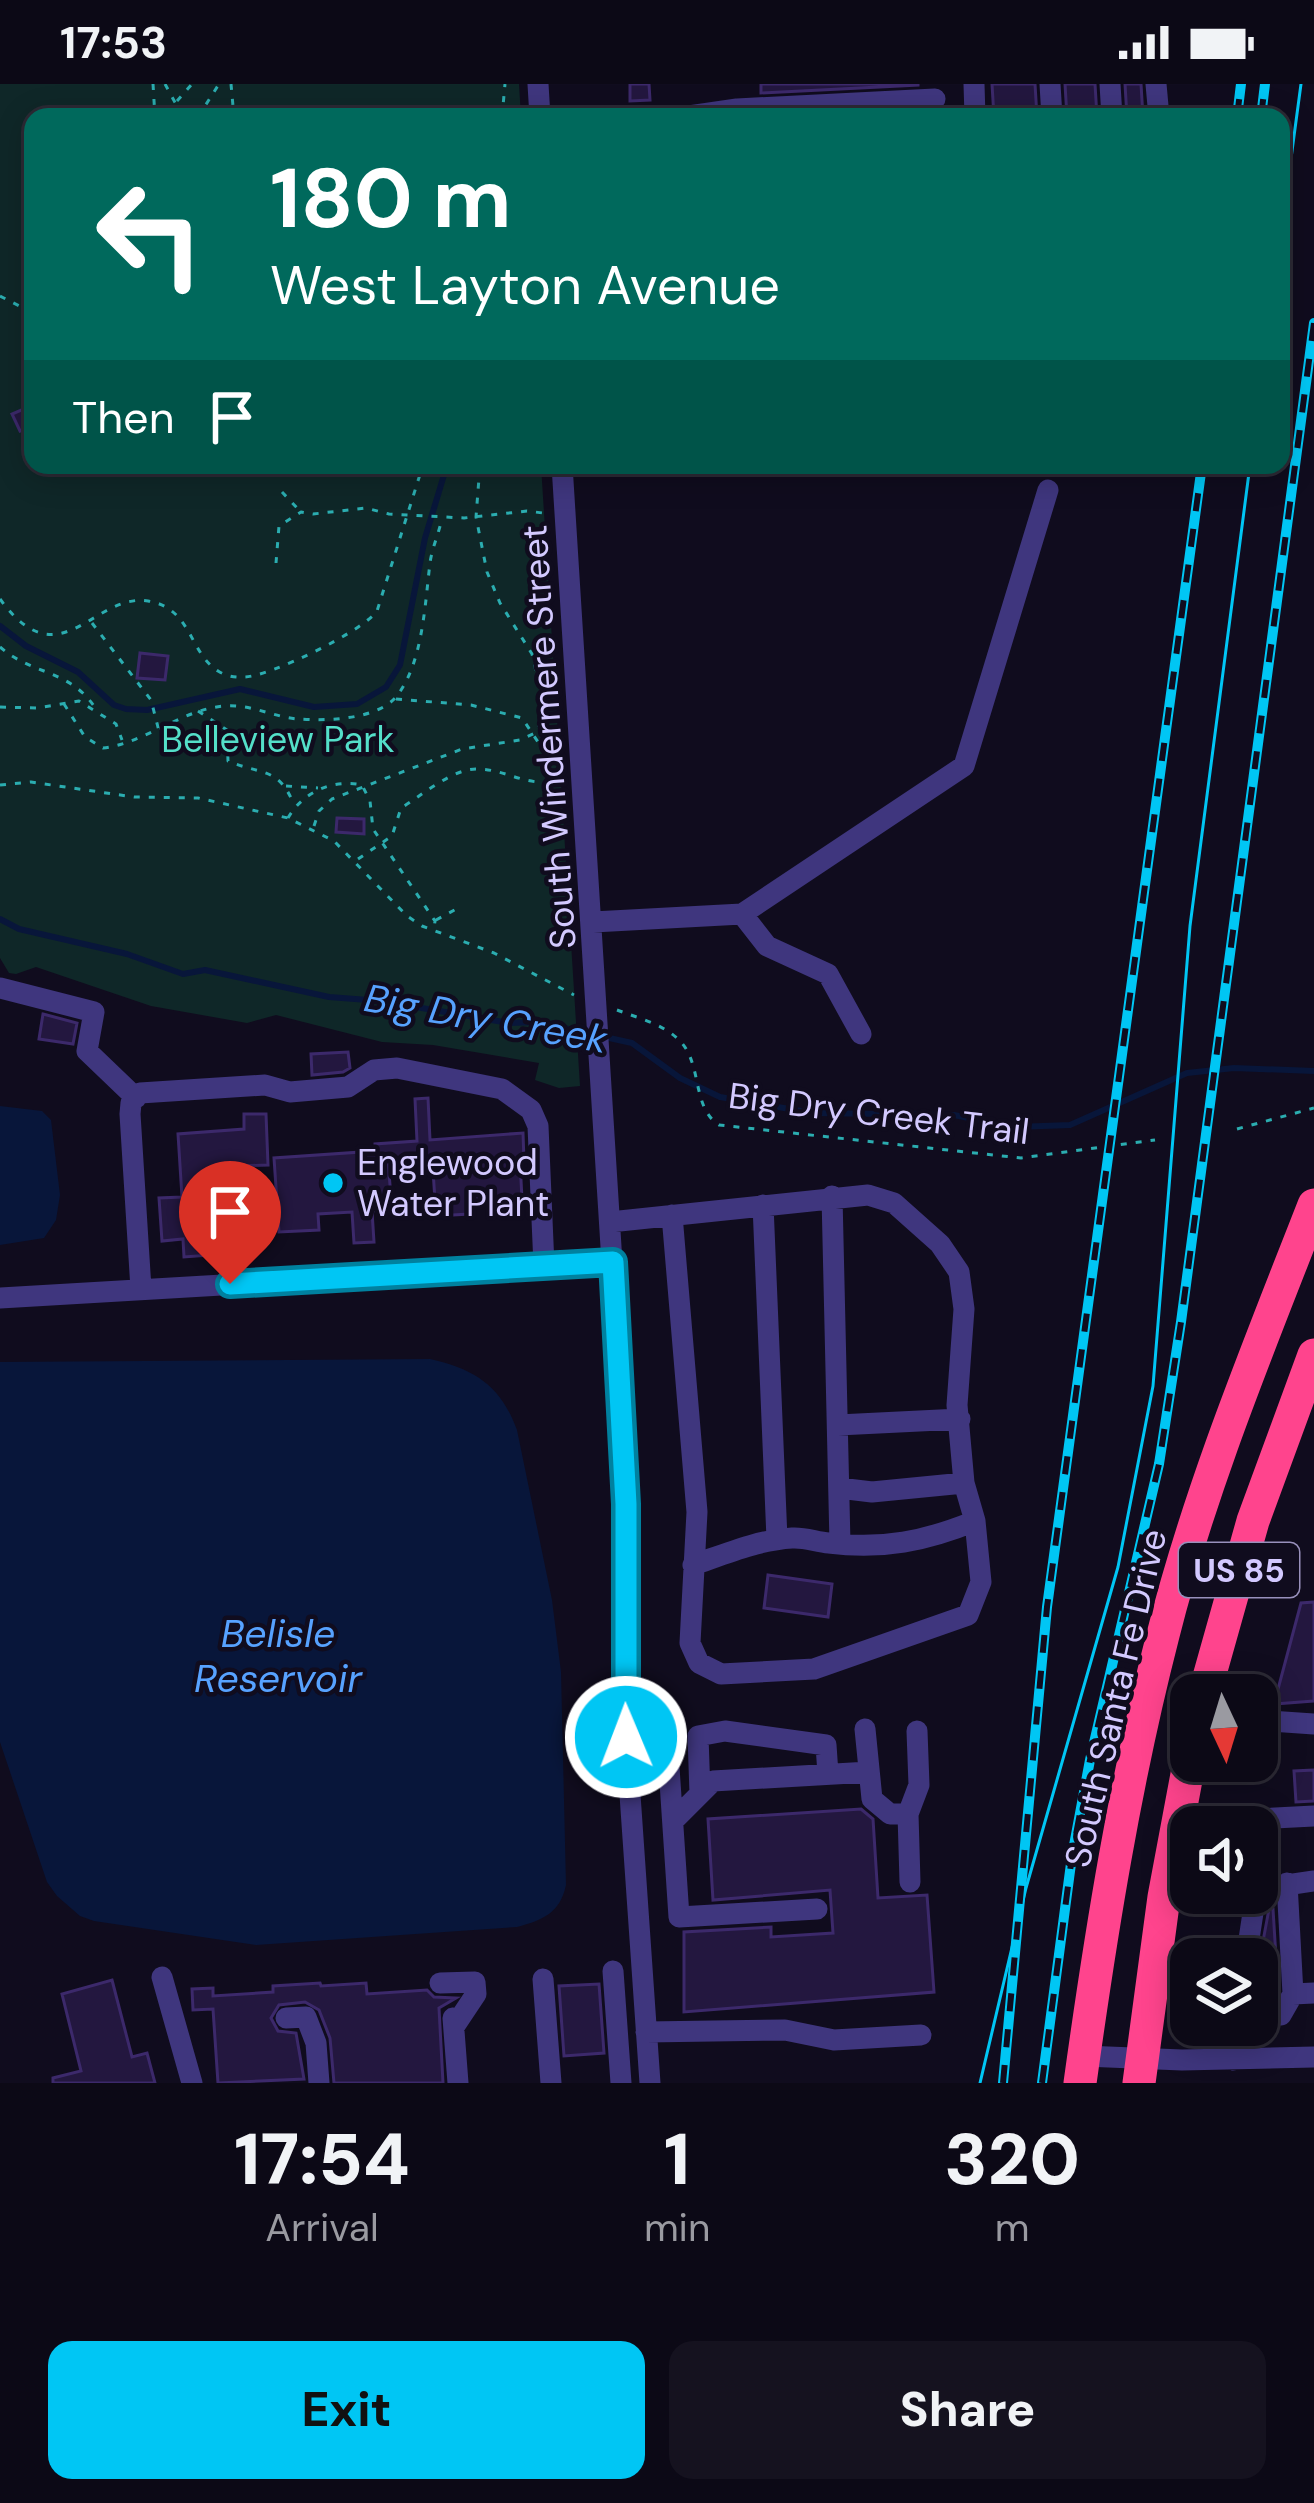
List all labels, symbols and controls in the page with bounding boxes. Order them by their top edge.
text: 17:53 [60,13,167,72]
text: 180 m [270,144,512,253]
icon: left [72,156,228,312]
text: West Layton Avenue [270,250,780,321]
icon: arrive [199,384,265,450]
text: Then [72,388,175,447]
street label: South Windermere Street [510,523,587,951]
park label: Belleview Park [161,716,395,763]
water label: Big Dry Creek [360,972,612,1065]
street label: Big Dry Creek Trail [726,1072,1032,1155]
place label: Englewood Water Plant [357,1139,549,1227]
pin [179,1161,281,1284]
marker: Englewood Water Plant [320,1170,346,1196]
icon: arrive [197,1179,263,1245]
street label: South Santa Fe Drive [1054,1525,1177,1872]
road number: US 85 [1179,1543,1299,1597]
water label: Belisle Reservoir [194,1608,363,1704]
position arrow [563,1674,689,1800]
north arrow [1170,1674,1278,1782]
map controls [1170,1674,1278,2046]
button: sound [1170,1806,1278,1914]
button: layers [1170,1938,1278,2046]
text: 17:54 [234,2113,410,2206]
text: 1 [664,2113,690,2206]
text: 320 [944,2113,1080,2206]
text: Arrival [265,2202,379,2253]
text: min [644,2202,710,2253]
text: m [995,2202,1030,2253]
button: Exit [48,2341,645,2479]
button: Share [669,2341,1266,2479]

